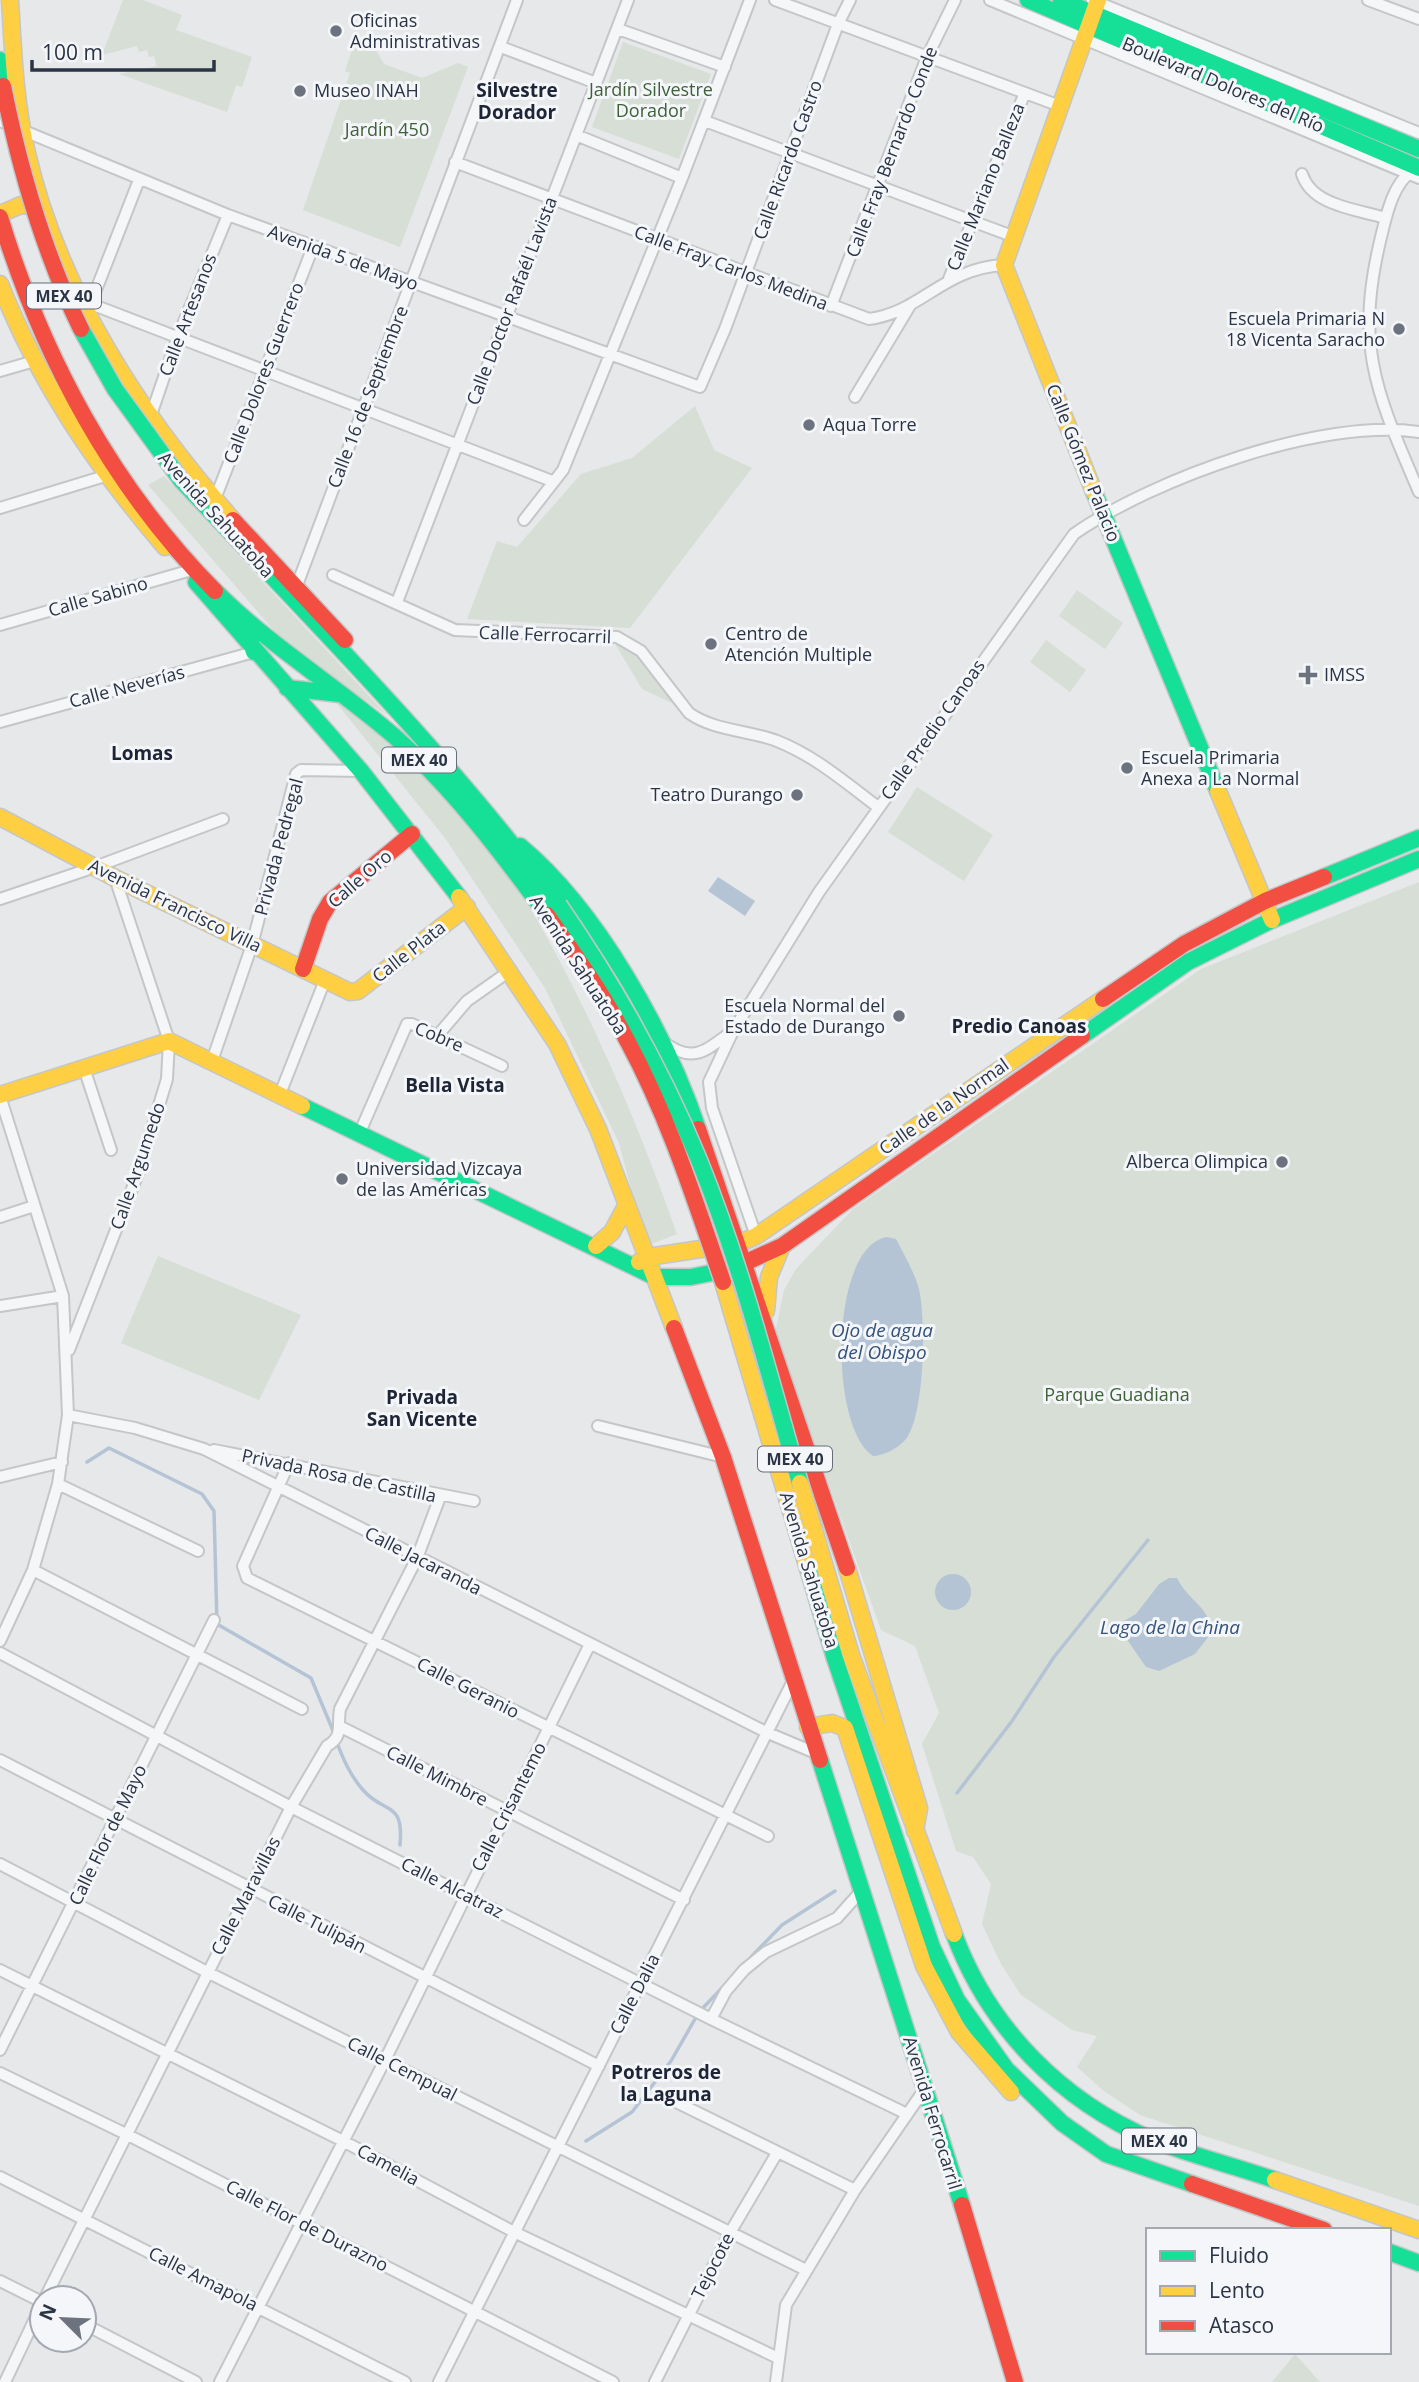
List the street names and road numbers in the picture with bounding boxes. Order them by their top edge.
street label: Boulevard Dolores del Río [1119,31,1328,138]
street label: Calle Fray Bernardo Conde [840,43,942,260]
street label: Calle Ricardo Castro [747,77,827,243]
street label: Calle Mariano Balleza [940,99,1030,274]
street label: Calle Doctor Rafaél Lavista [460,193,562,408]
street label: Avenida 5 de Mayo [265,219,422,295]
street label: Calle Fray Carlos Medina [631,219,832,315]
street label: Calle Artesanos [153,250,221,379]
street label: Calle Dolores Guerrero [217,279,309,467]
road number: MEX 40 [27,284,101,308]
street label: Calle 16 de Septiembre [321,302,413,491]
street label: Calle Gómez Palacio [1041,380,1127,545]
street label: Avenida Sahuatoba [154,446,280,583]
street label: Calle Sabino [45,570,150,622]
street label: Calle Ferrocarril [478,620,612,648]
street label: Calle Predio Canoas [875,654,990,804]
street label: Calle Neverías [66,659,187,713]
road number: MEX 40 [382,748,456,772]
street label: Privada Pedregal [248,775,308,918]
street label: Calle Oro [322,844,396,913]
street label: Avenida Francisco Villa [85,853,266,957]
street label: Avenida Sahuatoba [525,890,633,1039]
street label: Calle Plata [367,915,450,987]
street label: Cobre [411,1015,467,1057]
street label: Calle de la Normal [874,1052,1013,1160]
street label: Calle Argumedo [104,1099,170,1233]
street label: Privada Rosa de Castilla [240,1443,439,1507]
road number: MEX 40 [758,1446,832,1471]
street label: Avenida Sahuatoba [775,1489,845,1651]
street label: Calle Jacaranda [361,1520,486,1600]
street label: Calle Geranio [413,1651,524,1723]
street label: Calle Crisantemo [465,1738,551,1875]
street label: Calle Mimbre [383,1739,492,1811]
street label: Calle Flor de Mayo [63,1760,152,1909]
street label: Calle Maravillas [205,1832,285,1959]
street label: Calle Alcatraz [397,1851,508,1923]
street label: Calle Tulipán [264,1888,371,1958]
street label: Calle Dalia [604,1949,665,2038]
street label: Calle Cempual [344,2030,461,2106]
street label: Avenida Ferrocarril [898,2033,968,2192]
road number: MEX 40 [1122,2128,1196,2154]
street label: Camelia [353,2138,424,2190]
street label: Calle Flor de Durazno [222,2174,393,2277]
street label: Tejocote [685,2228,739,2303]
street label: Calle Amapola [145,2240,262,2316]

